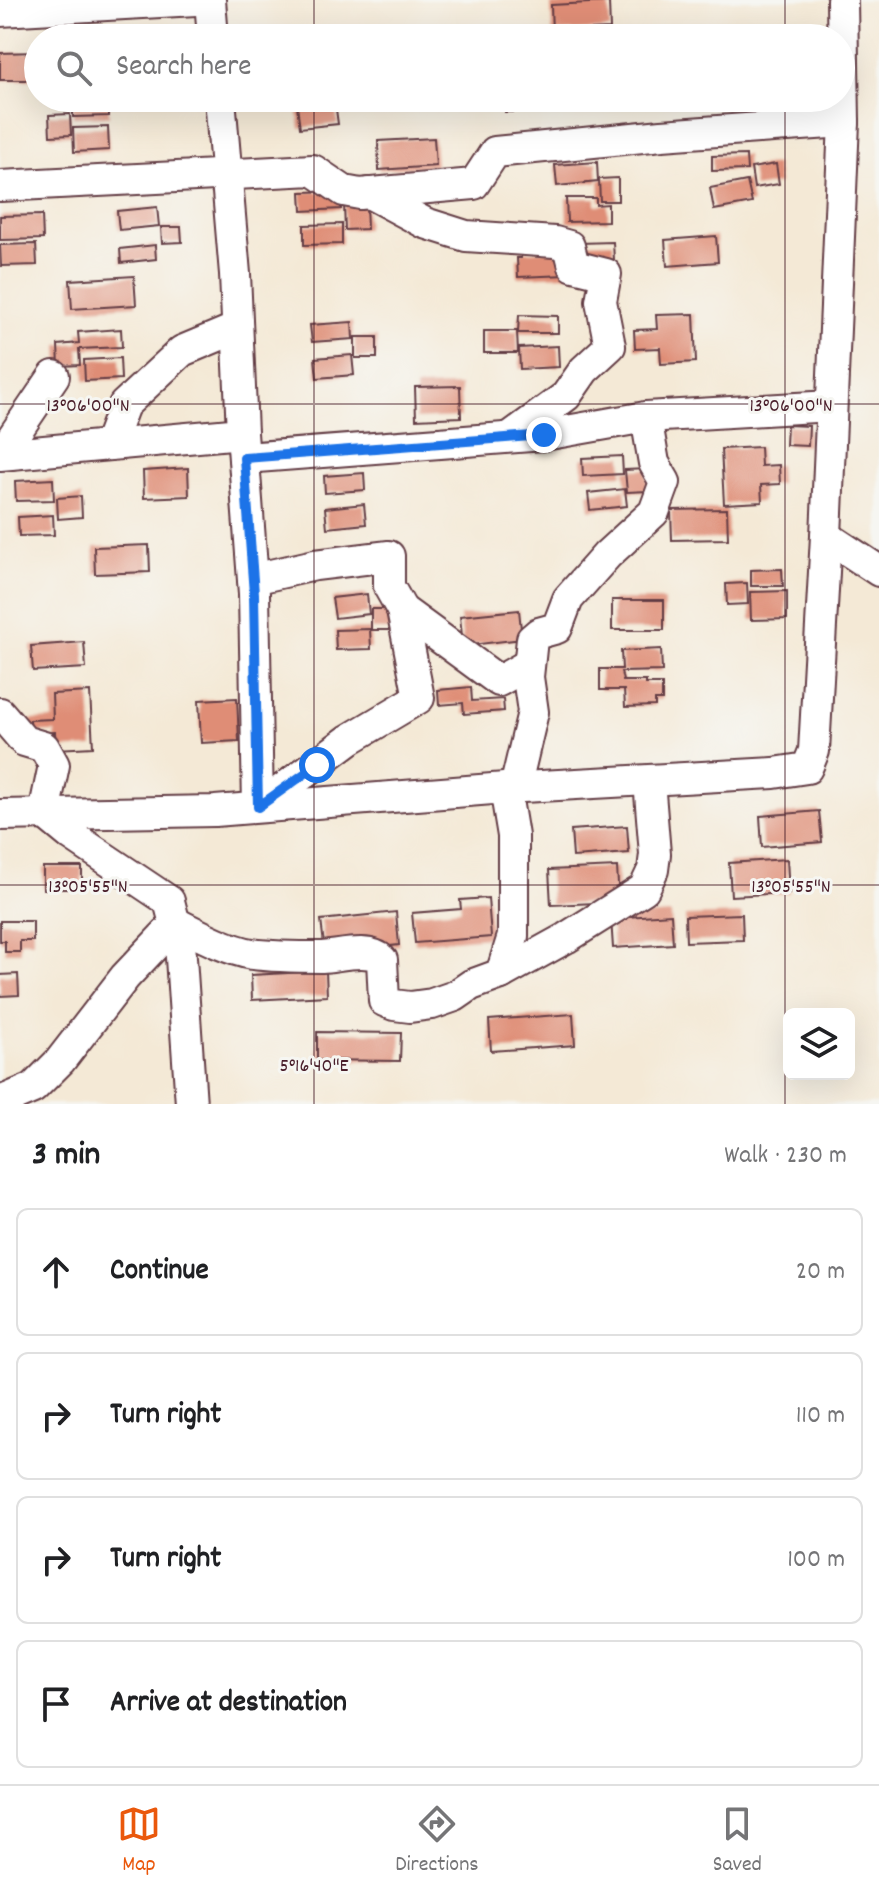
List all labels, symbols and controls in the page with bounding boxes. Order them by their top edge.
search box [24,24,855,112]
icon: search [52,46,96,90]
text: Search here [116,47,252,90]
text: 13°06'00"N [46,393,130,421]
text: 13°06'00"N [749,393,833,421]
route end [526,417,562,453]
route start [299,747,335,783]
text: 13°05'55"N [48,874,128,902]
text: 13°05'55"N [751,874,831,902]
map controls [783,1008,855,1080]
button: layers [783,1008,855,1080]
text: 5°16'40"E [279,1053,349,1081]
text: 3 min [32,1132,100,1181]
text: Walk · 230 m [724,1138,847,1175]
icon: ahead [34,1250,78,1294]
text: Continue [110,1251,209,1294]
text: 20 m [796,1254,845,1291]
icon: right [34,1394,78,1438]
text: Turn right [110,1395,221,1438]
text: 110 m [796,1398,845,1435]
icon: right [34,1538,78,1582]
text: Turn right [110,1539,221,1582]
text: 100 m [787,1542,845,1579]
icon: arrive [34,1682,78,1726]
text: Arrive at destination [110,1683,347,1726]
tab: Map [117,1802,161,1881]
tab: Directions [395,1802,479,1881]
tab: Saved [713,1802,762,1881]

